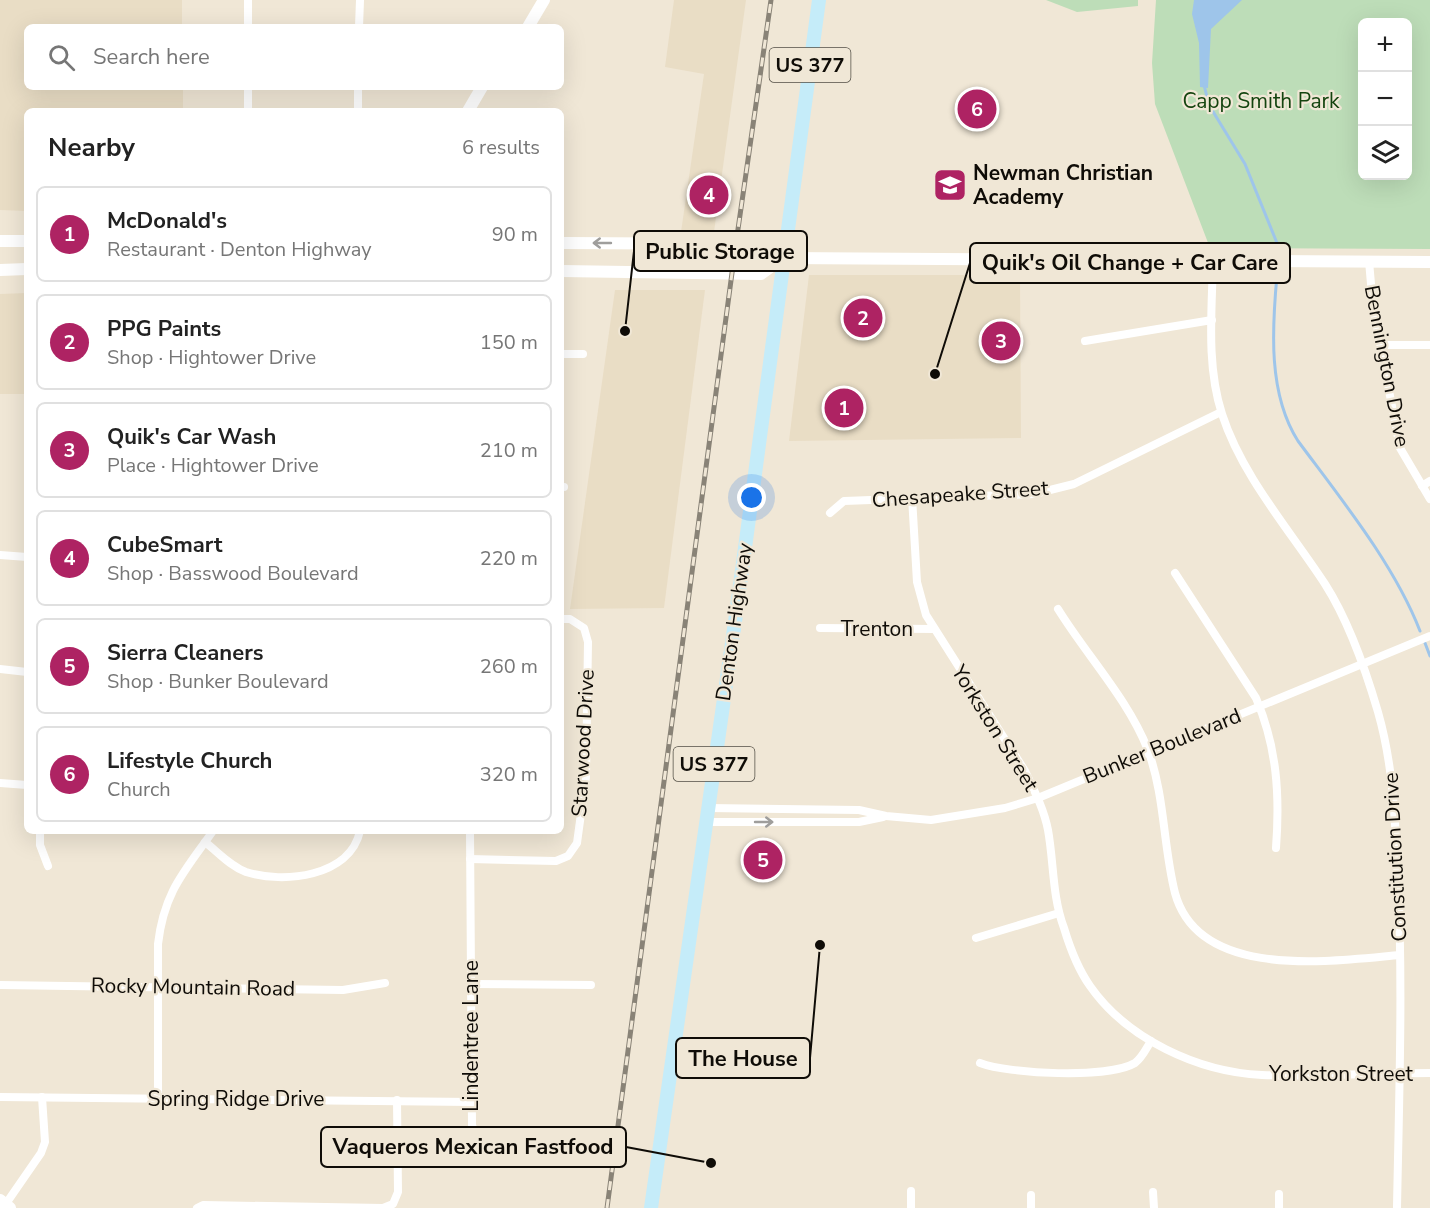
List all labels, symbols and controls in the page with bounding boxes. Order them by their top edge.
map controls [1358,18,1412,180]
button: + [1358,18,1412,72]
search box [24,24,564,90]
icon: search [45,41,78,74]
text: Search here [93,42,210,72]
road number: US 377 [770,48,850,82]
button: − [1358,72,1412,126]
pin: 6 [958,86,996,132]
park label: Capp Smith Park [1182,87,1340,115]
button: layers [1358,126,1412,180]
text: Nearby [48,130,135,165]
text: 6 results [462,134,540,161]
place label: Newman Christian Academy [973,159,1153,211]
school or university icon: Newman Christian Academy [932,167,968,203]
pin: 4 [690,172,728,218]
text: McDonald's [107,206,227,236]
text: 1 [64,221,76,248]
text: 90 m [492,221,538,248]
callout: Public Storage [634,231,807,271]
text: Restaurant · Denton Highway [107,236,372,263]
one-way arrow [593,237,613,249]
text: Public Storage [645,237,795,267]
callout: Quik's Oil Change + Car Care [970,243,1290,283]
text: Quik's Oil Change + Car Care [982,248,1278,278]
street label: Bennington Drive [1358,283,1416,449]
pin: 2 [844,296,882,340]
text: PPG Paints [107,314,221,344]
pin: 3 [982,318,1020,364]
text: 2 [64,329,76,356]
text: 150 m [480,329,538,356]
text: Shop · Hightower Drive [107,344,316,371]
pin: 1 [824,386,864,430]
text: Quik's Car Wash [107,422,276,452]
text: 3 [64,437,76,464]
text: 210 m [480,437,538,464]
text: Place · Hightower Drive [107,452,319,479]
street label: Chesapeake Street [871,474,1050,514]
your location [737,483,766,512]
text: CubeSmart [107,530,222,560]
street label: Denton Highway [709,541,759,703]
text: 4 [64,545,76,572]
text: 220 m [480,545,538,572]
text: Shop · Basswood Boulevard [107,560,359,587]
street label: Trenton [841,615,913,643]
text: Sierra Cleaners [107,638,263,668]
text: 5 [64,653,76,680]
text: 260 m [480,653,538,680]
street label: Yorkston Street [944,659,1045,797]
text: Shop · Bunker Boulevard [107,668,329,695]
street label: Starwood Drive [565,668,601,818]
street label: Bunker Boulevard [1079,701,1245,791]
text: Lifestyle Church [107,746,272,776]
road number: US 377 [674,747,754,781]
text: 6 [64,761,76,788]
text: 320 m [480,761,538,788]
street label: Constitution Drive [1377,772,1413,942]
text: Church [107,776,171,803]
one-way arrow [754,816,774,828]
pin: 5 [744,838,783,882]
street label: Lindentree Lane [457,960,485,1112]
street label: Rocky Mountain Road [91,971,295,1003]
callout: The House [676,1038,810,1078]
text: The House [688,1044,798,1074]
street label: Yorkston Street [1268,1060,1414,1088]
street label: Spring Ridge Drive [147,1085,325,1113]
callout: Vaqueros Mexican Fastfood [321,1127,626,1167]
text: Vaqueros Mexican Fastfood [331,1132,614,1162]

